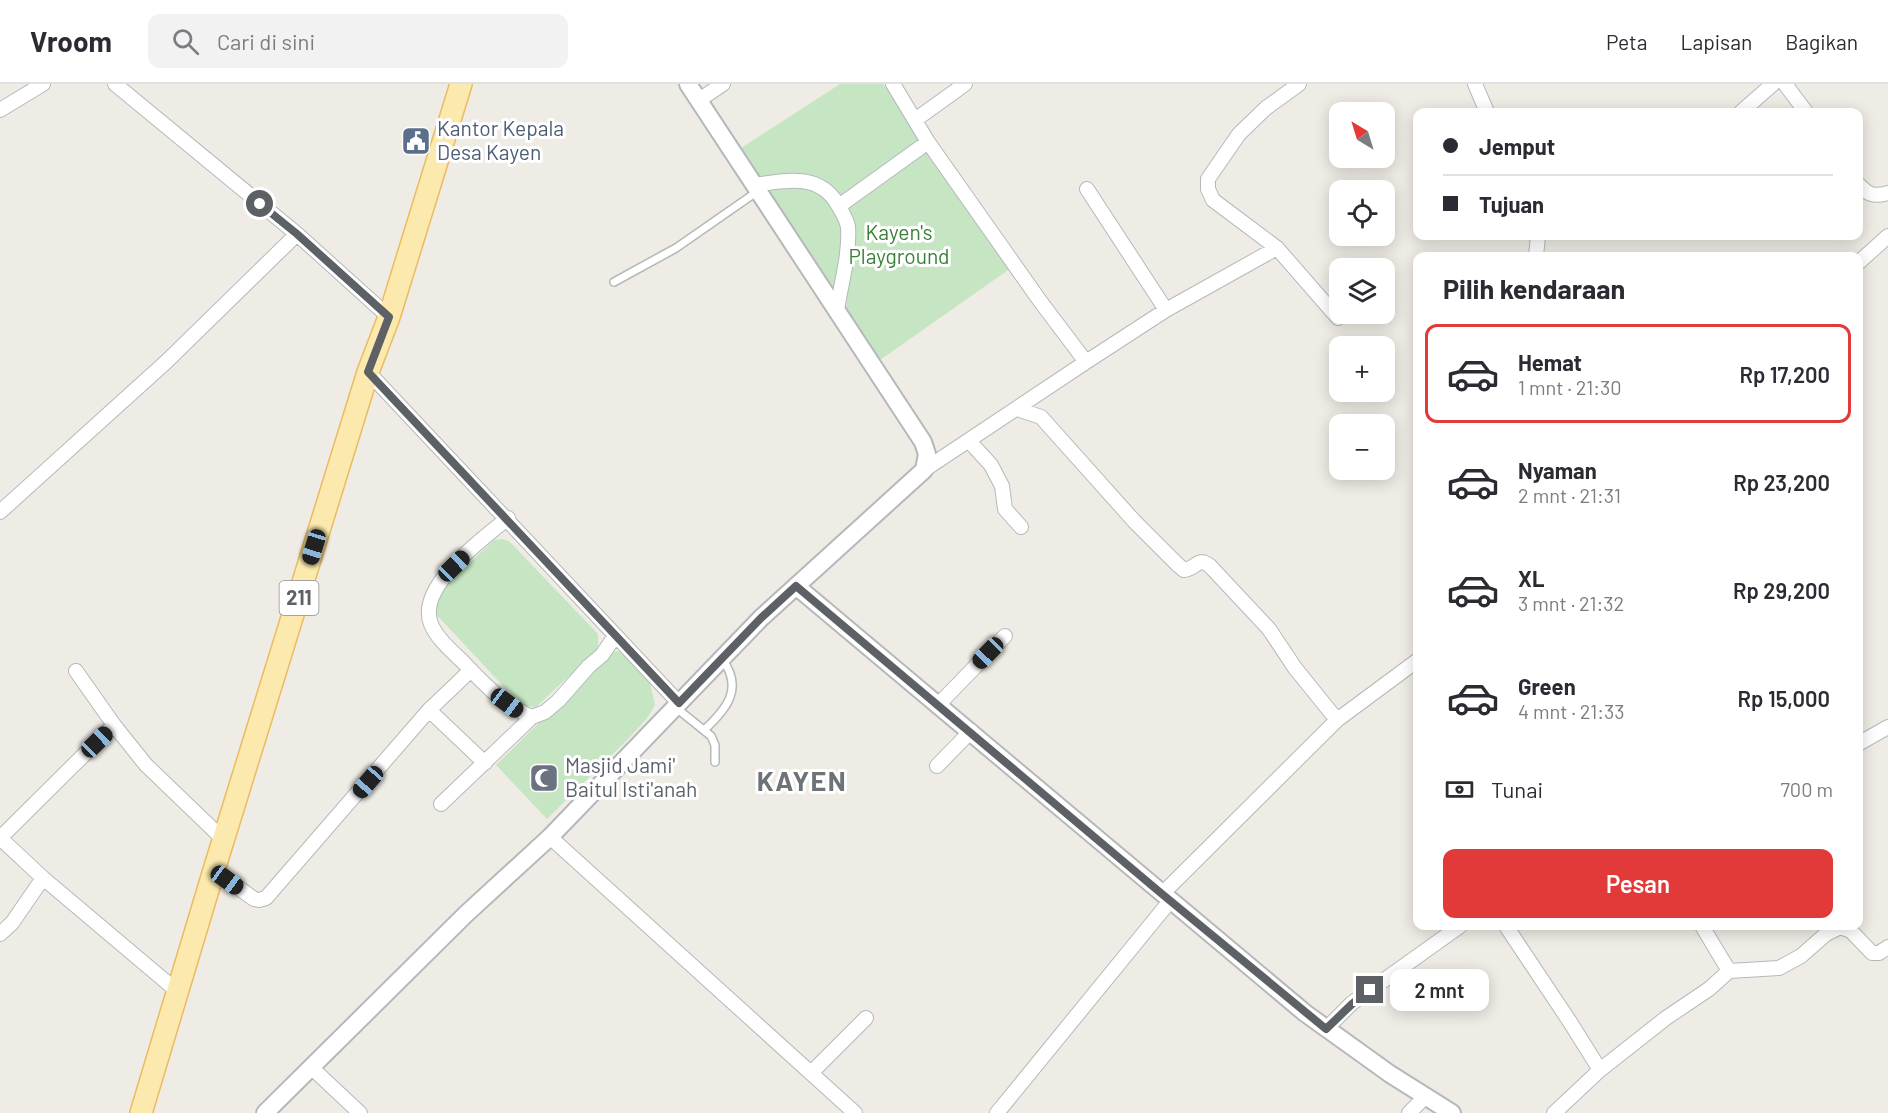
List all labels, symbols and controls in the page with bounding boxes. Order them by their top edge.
search box [148,14,568,68]
text: Vroom [30,24,112,58]
icon: search [169,25,202,58]
text: Cari di sini [217,28,315,54]
text: Peta [1606,29,1647,54]
text: Lapisan [1680,29,1752,54]
text: Bagikan [1785,29,1858,54]
north arrow [1329,102,1395,168]
map controls [1329,102,1395,480]
place label: Kantor Kepala Desa Kayen [437,115,564,164]
public building icon: Kantor Kepala Desa Kayen [400,125,432,157]
text: Jemput [1479,133,1555,159]
button: locate [1329,180,1395,246]
route start [246,190,273,217]
text: Tujuan [1479,191,1544,217]
park label: Kayen's Playground [848,219,950,268]
button: layers [1329,258,1395,324]
text: Pilih kendaraan [1443,272,1625,304]
button: + [1329,336,1395,402]
icon: car [1446,347,1500,401]
text: Hemat [1518,349,1582,375]
text: Rp 17,200 [1740,361,1830,387]
text: 1 mnt · 21:30 [1518,375,1622,399]
button: − [1329,414,1395,480]
icon: car [1446,455,1500,509]
text: Nyaman [1518,457,1597,483]
text: Rp 23,200 [1733,469,1830,495]
text: 2 mnt · 21:31 [1518,483,1621,507]
car [300,527,328,567]
car [435,547,473,585]
icon: car [1446,563,1500,617]
text: XL [1518,565,1544,591]
text: Rp 29,200 [1733,577,1830,603]
road number: 211 [280,581,318,615]
text: 3 mnt · 21:32 [1518,591,1624,615]
car [969,634,1007,672]
icon: car [1446,671,1500,725]
text: Green [1518,673,1576,699]
car [487,685,527,721]
text: Rp 15,000 [1738,685,1830,711]
text: 4 mnt · 21:33 [1518,699,1625,723]
car [78,723,116,761]
place label: Masjid Jami' Baitul Isti'anah [565,752,697,801]
mosque icon: Masjid Jami' Baitul Isti'anah [528,762,560,794]
car [349,763,387,801]
district label: KAYEN [757,764,847,796]
icon: cash [1443,773,1476,806]
text: Tunai [1491,776,1543,802]
text: 700 m [1780,777,1833,801]
button: Pesan [1443,849,1833,918]
car [207,862,247,898]
callout: 2 mnt [1391,969,1490,1011]
route end [1356,976,1383,1003]
text: 2 mnt [1415,978,1464,1002]

